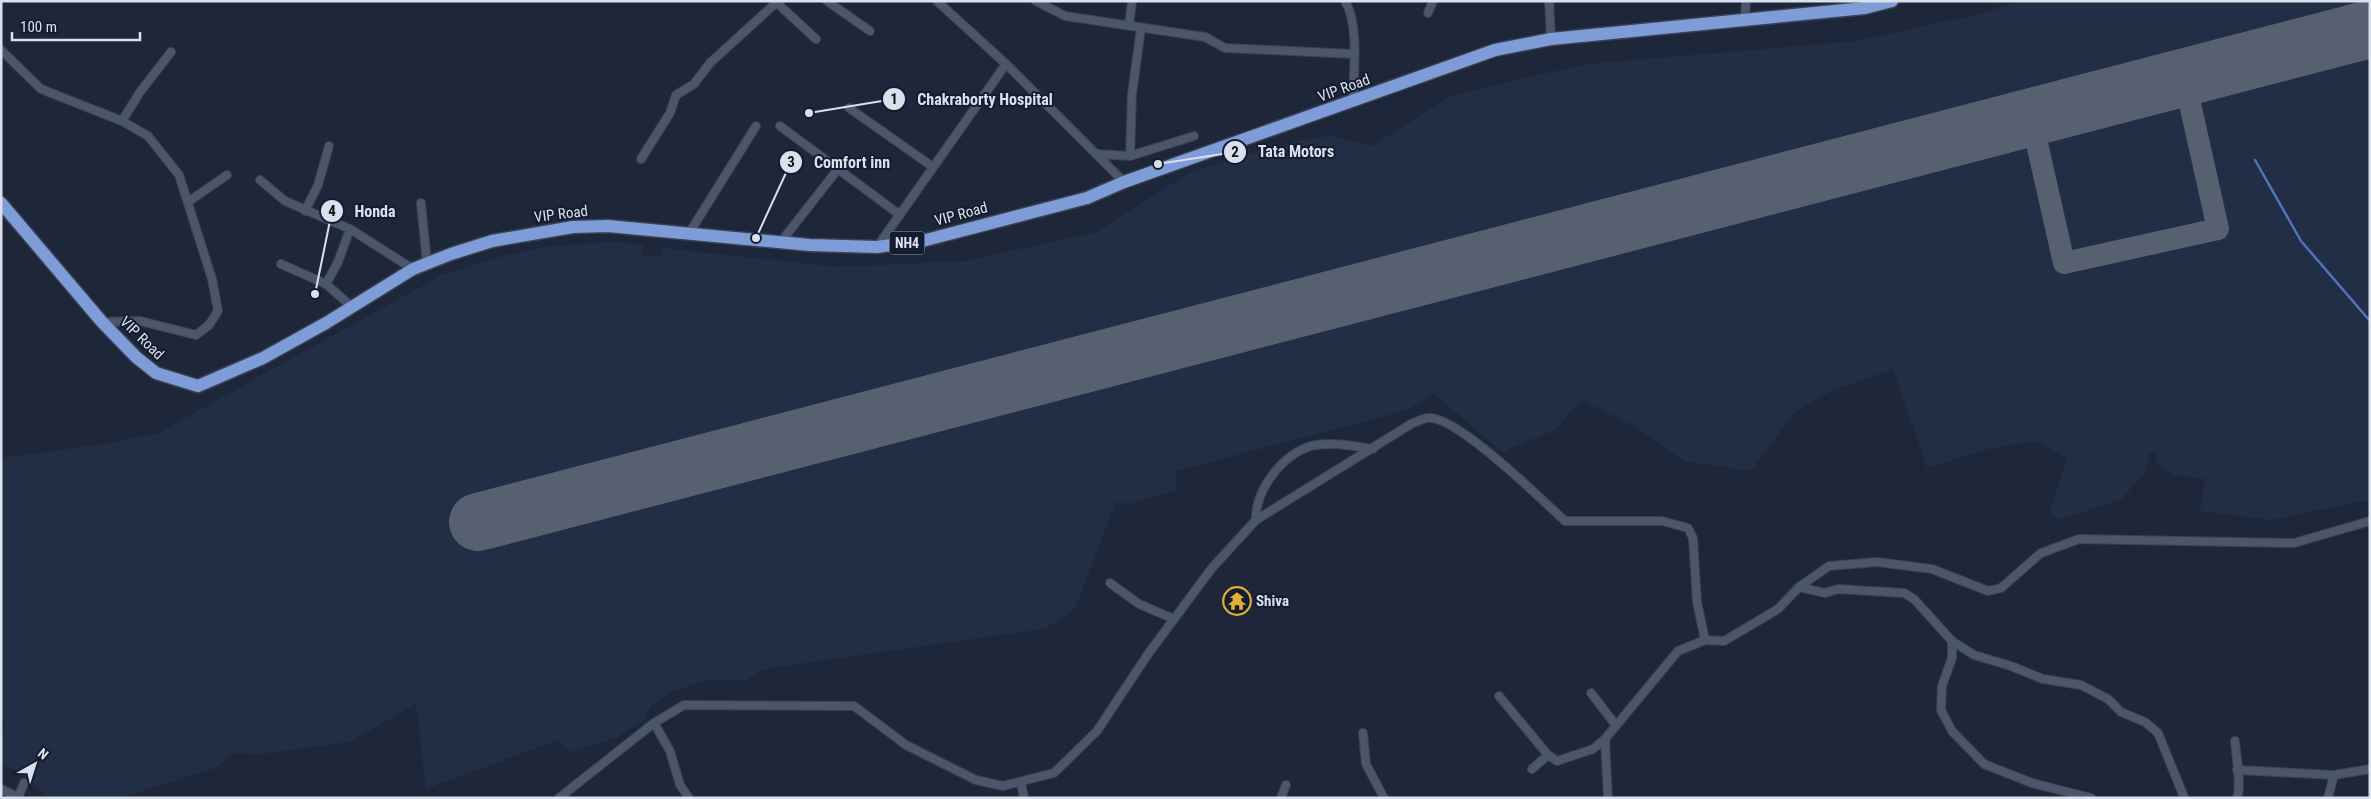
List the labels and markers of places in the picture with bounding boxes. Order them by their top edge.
callout: Chakraborty Hospital [882,83,1062,114]
callout: Tata Motors [1222,136,1344,167]
callout: Comfort inn [779,147,900,178]
callout: Honda [319,196,405,227]
temple icon: Shiva [1222,586,1252,616]
place label: Shiva [1256,592,1289,610]

